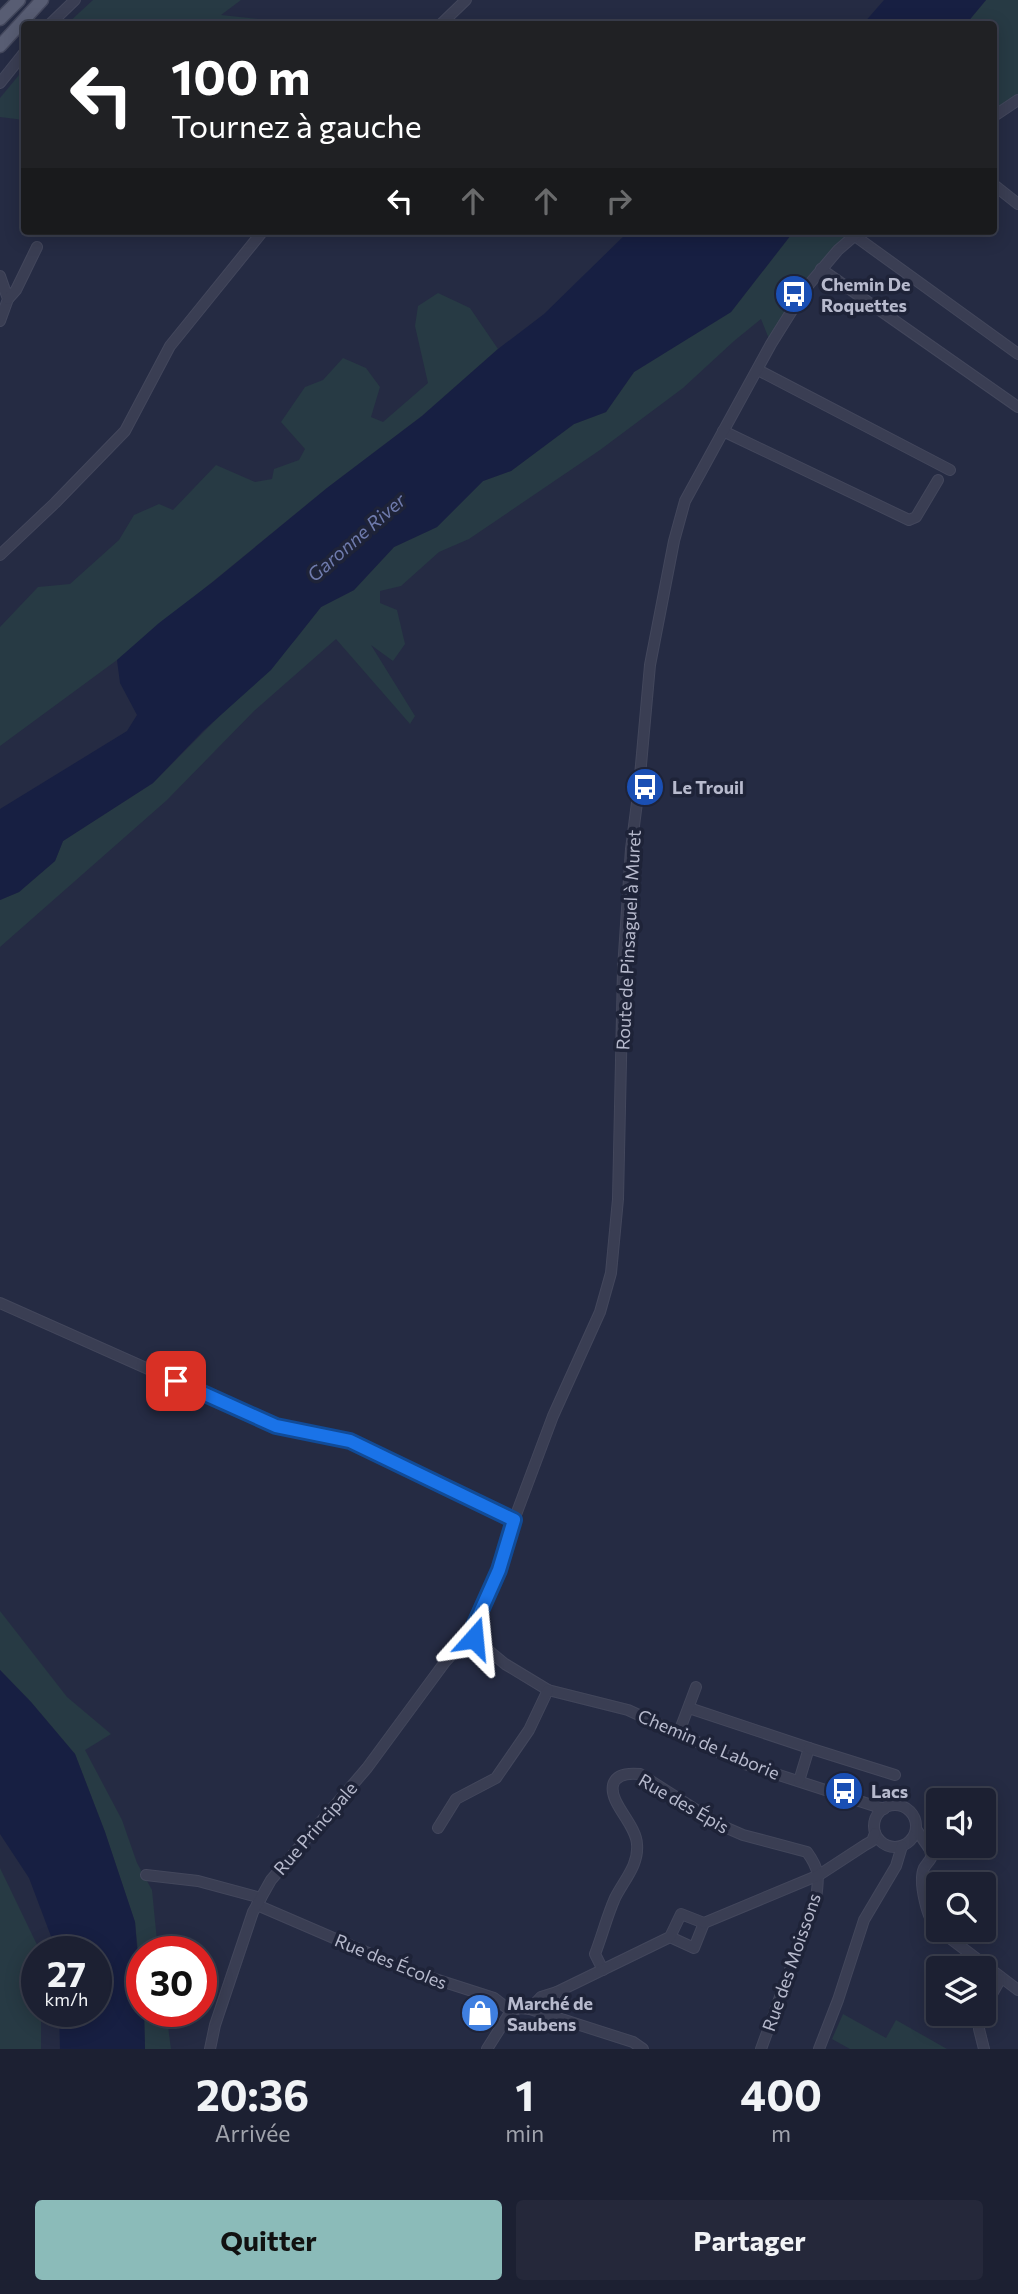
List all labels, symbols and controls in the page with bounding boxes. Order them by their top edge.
text: 100 m [171,45,310,105]
icon: left [56,49,147,140]
text: Tournez à gauche [171,105,422,145]
icon: left [381,182,419,220]
icon: ahead [454,182,492,220]
icon: ahead [527,182,565,220]
icon: right [600,182,638,220]
bus stop icon: Chemin De Roquettes [773,273,815,315]
place label: Chemin De Roquettes [821,273,910,316]
water label: Garonne River [302,487,411,586]
bus stop icon: Le Trouil [624,766,666,808]
place label: Le Trouil [672,776,744,798]
street label: Route de Pinsaguel à Muret [611,829,645,1051]
pin [146,1351,206,1411]
icon: arrive [157,1362,195,1400]
position arrow [437,1601,511,1675]
street label: Chemin de Laborie [635,1704,783,1784]
street label: Rue des Épis [635,1768,733,1838]
bus stop icon: Lacs [823,1770,865,1812]
street label: Rue Principale [269,1777,361,1879]
place label: Lacs [871,1780,908,1802]
map controls [926,1788,996,2026]
button: sound [926,1788,996,1858]
button: search [926,1872,996,1942]
street label: Rue des Moissons [757,1890,825,2034]
street label: Rue des Écoles [332,1928,450,1994]
speed limit sign: 30 [126,1936,217,2027]
text: 27 [47,1951,86,1994]
button: layers [926,1956,996,2026]
text: km/h [45,1988,88,2010]
shop icon: Marché de Saubens [459,1992,501,2034]
place label: Marché de Saubens [507,1992,593,2035]
text: 20:36 [196,2068,309,2120]
text: 1 [515,2068,534,2120]
text: 400 [740,2068,822,2120]
text: Arrivée [215,2119,290,2147]
text: min [505,2119,544,2147]
text: m [771,2119,791,2147]
button: Quitter [35,2200,502,2280]
button: Partager [516,2200,983,2280]

